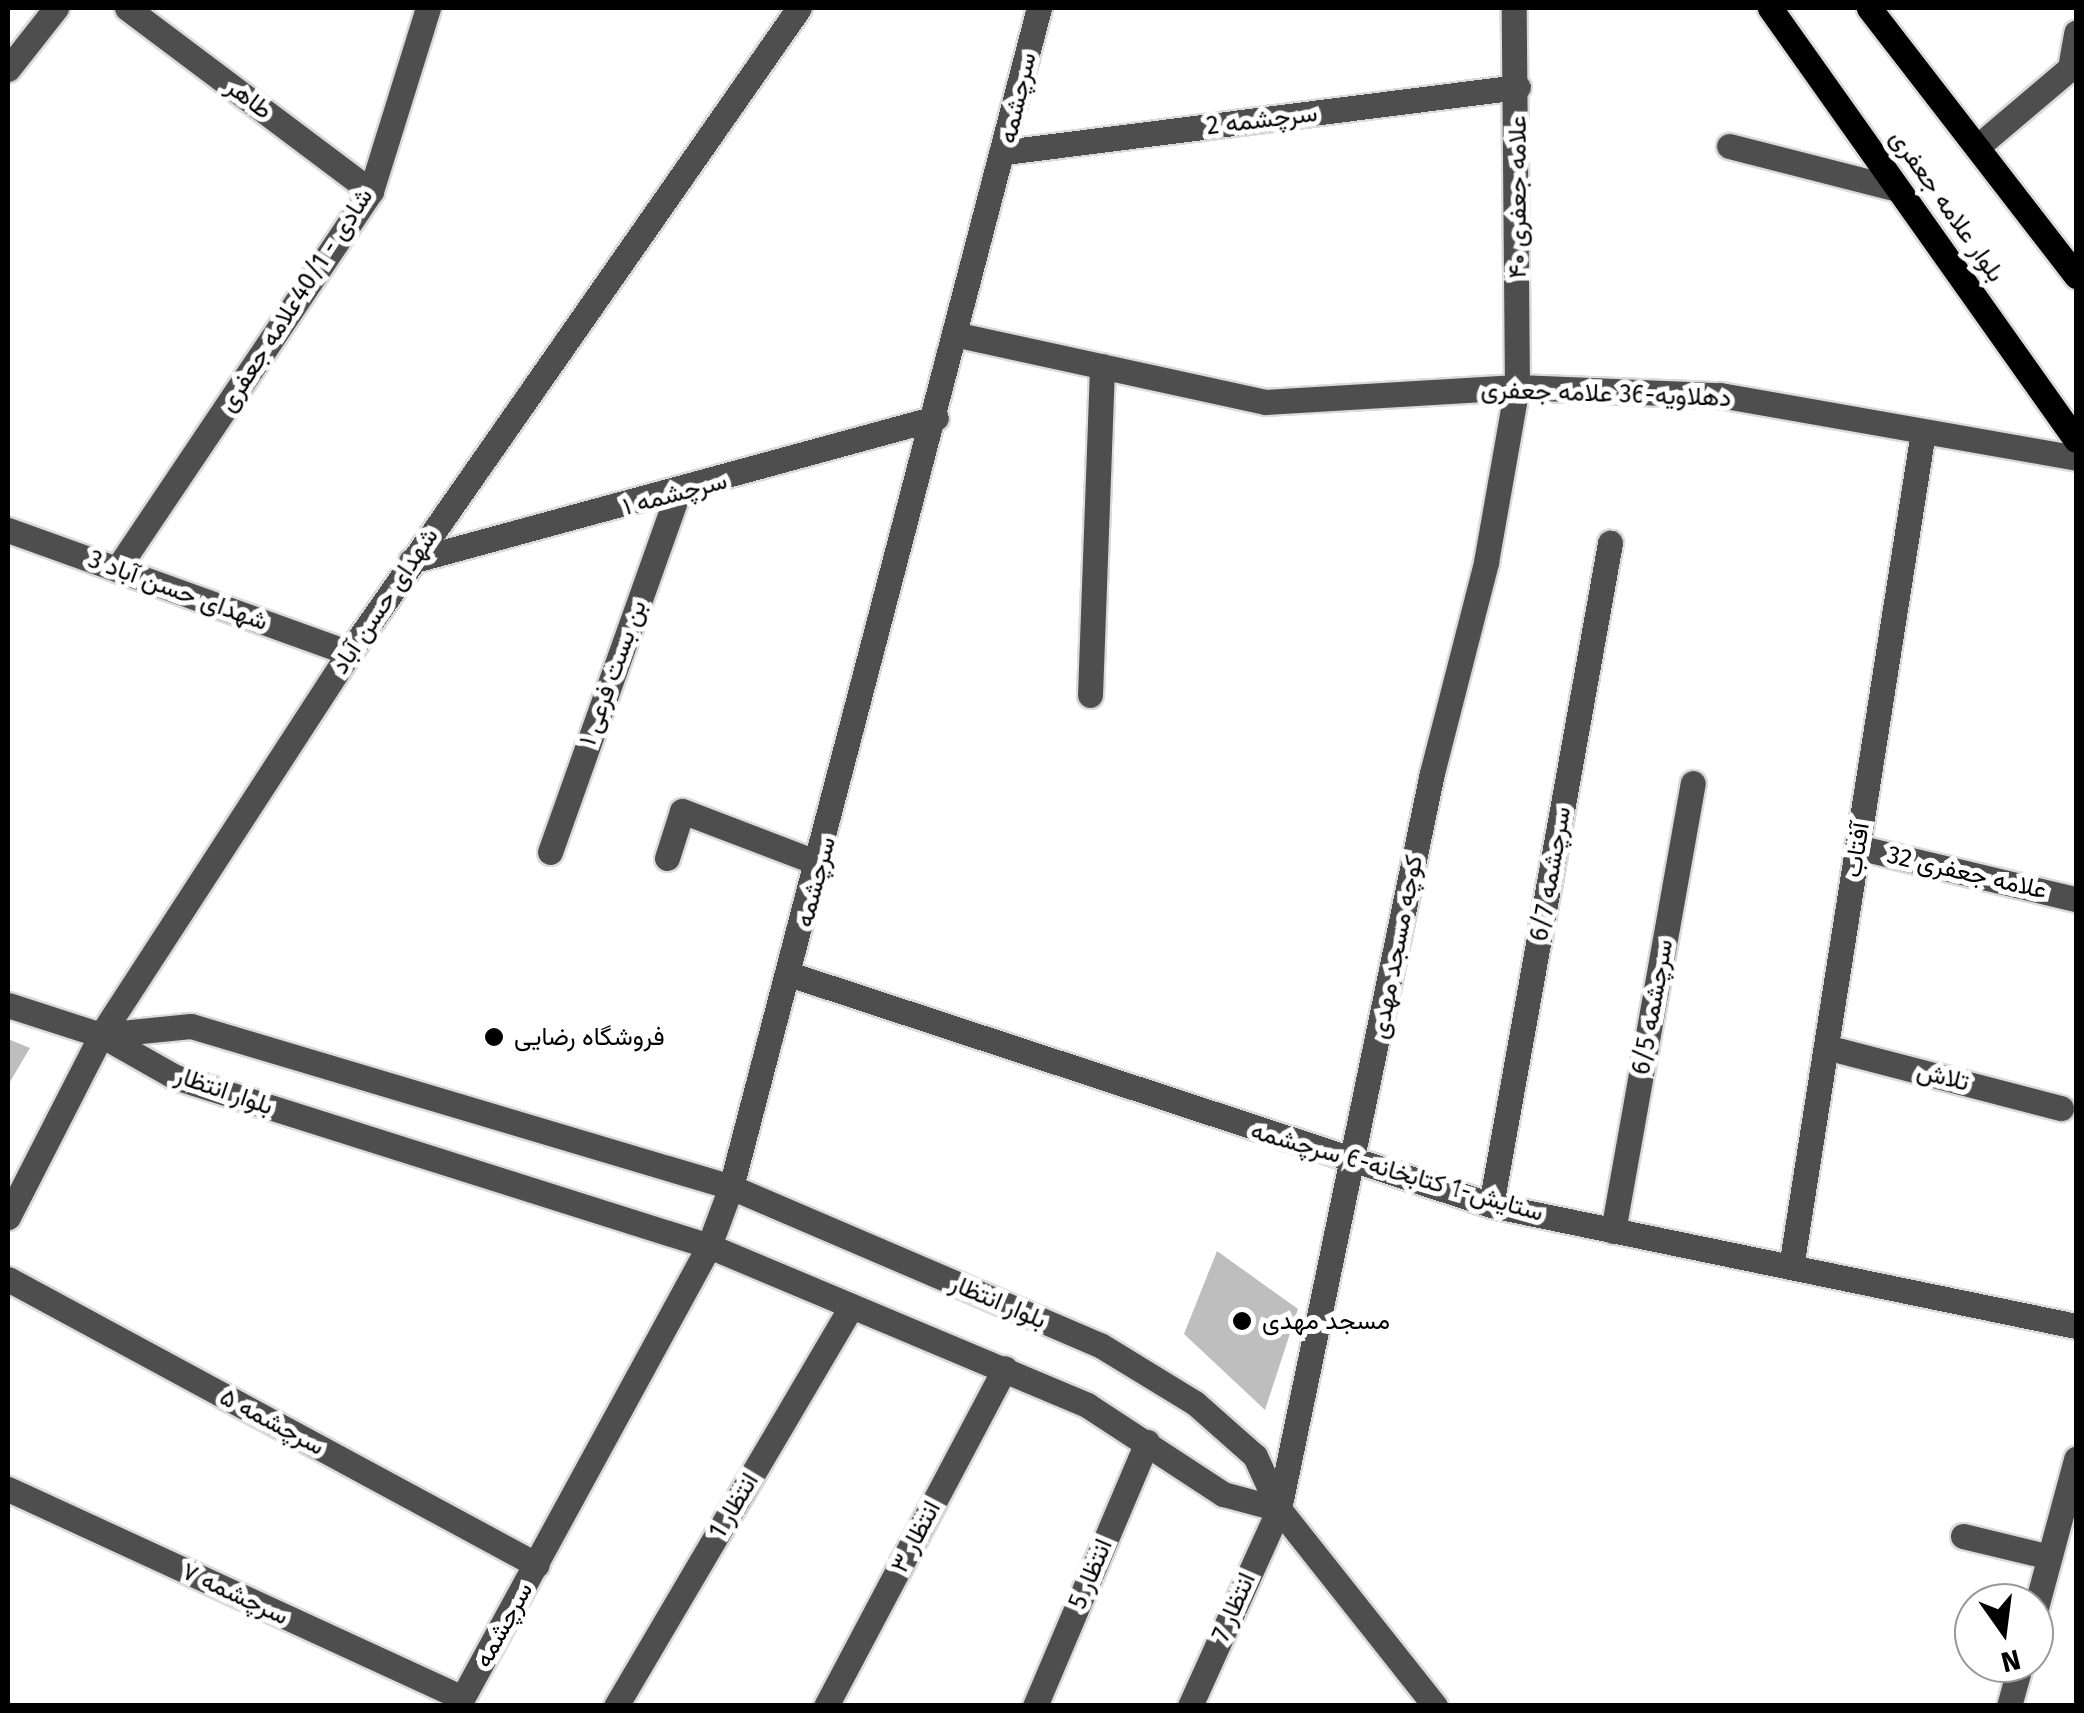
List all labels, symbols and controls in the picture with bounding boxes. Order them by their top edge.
street label: سرچشمه [993,50,1043,146]
street label: طاهر [220,72,278,126]
street label: سرچشمه 2 [1205,98,1319,142]
street label: علامه جعفری ۴۰ [1503,115,1533,279]
street label: بلوار علامه جعفری [1883,124,2011,288]
street label: شادی - 40/1علامه جعفری [212,183,380,417]
street label: دهلاویه-36 علامه جعفری [1480,375,1732,413]
street label: سرچشمه ۱ [620,466,730,522]
street label: شهدای حسن آباد [325,522,445,680]
street label: شهدای حسن آباد 3 [84,545,272,637]
street label: بن بست فرعی ۱ [573,596,653,750]
street label: سرچشمه 6/7 [1524,804,1578,944]
street label: آفتاب [1838,820,1876,880]
street label: سرچشمه [790,833,842,931]
street label: علامه جعفری 32 [1884,840,2050,906]
street label: کوچه مسجد مهدی [1364,853,1430,1041]
street label: سرچشمه 6/5 [1626,937,1680,1077]
place label: فروشگاه رضایی [514,1022,665,1052]
marker: فروشگاه رضایی [483,1026,505,1048]
street label: تلاش [1914,1056,1972,1098]
street label: بلوار انتظار [171,1060,277,1122]
street label: ستایش-1 کتابخانه-6 سرچشمه [1247,1116,1547,1228]
street label: بلوار انتظار [946,1268,1050,1336]
place label: مسجد مهدی [1262,1306,1390,1336]
marker: مسجد مهدی [1231,1310,1253,1332]
street label: سرچشمه ۵ [215,1382,329,1462]
street label: انتظار 1 [703,1468,765,1544]
street label: انتظار ۳ [885,1496,947,1578]
street label: انتظار 5 [1063,1535,1119,1613]
street label: سرچشمه ۷ [177,1556,293,1632]
street label: انتظار 7 [1206,1568,1262,1646]
street label: سرچشمه [468,1577,540,1673]
north arrow [1954,1583,2054,1683]
text: N [1998,1642,2024,1679]

